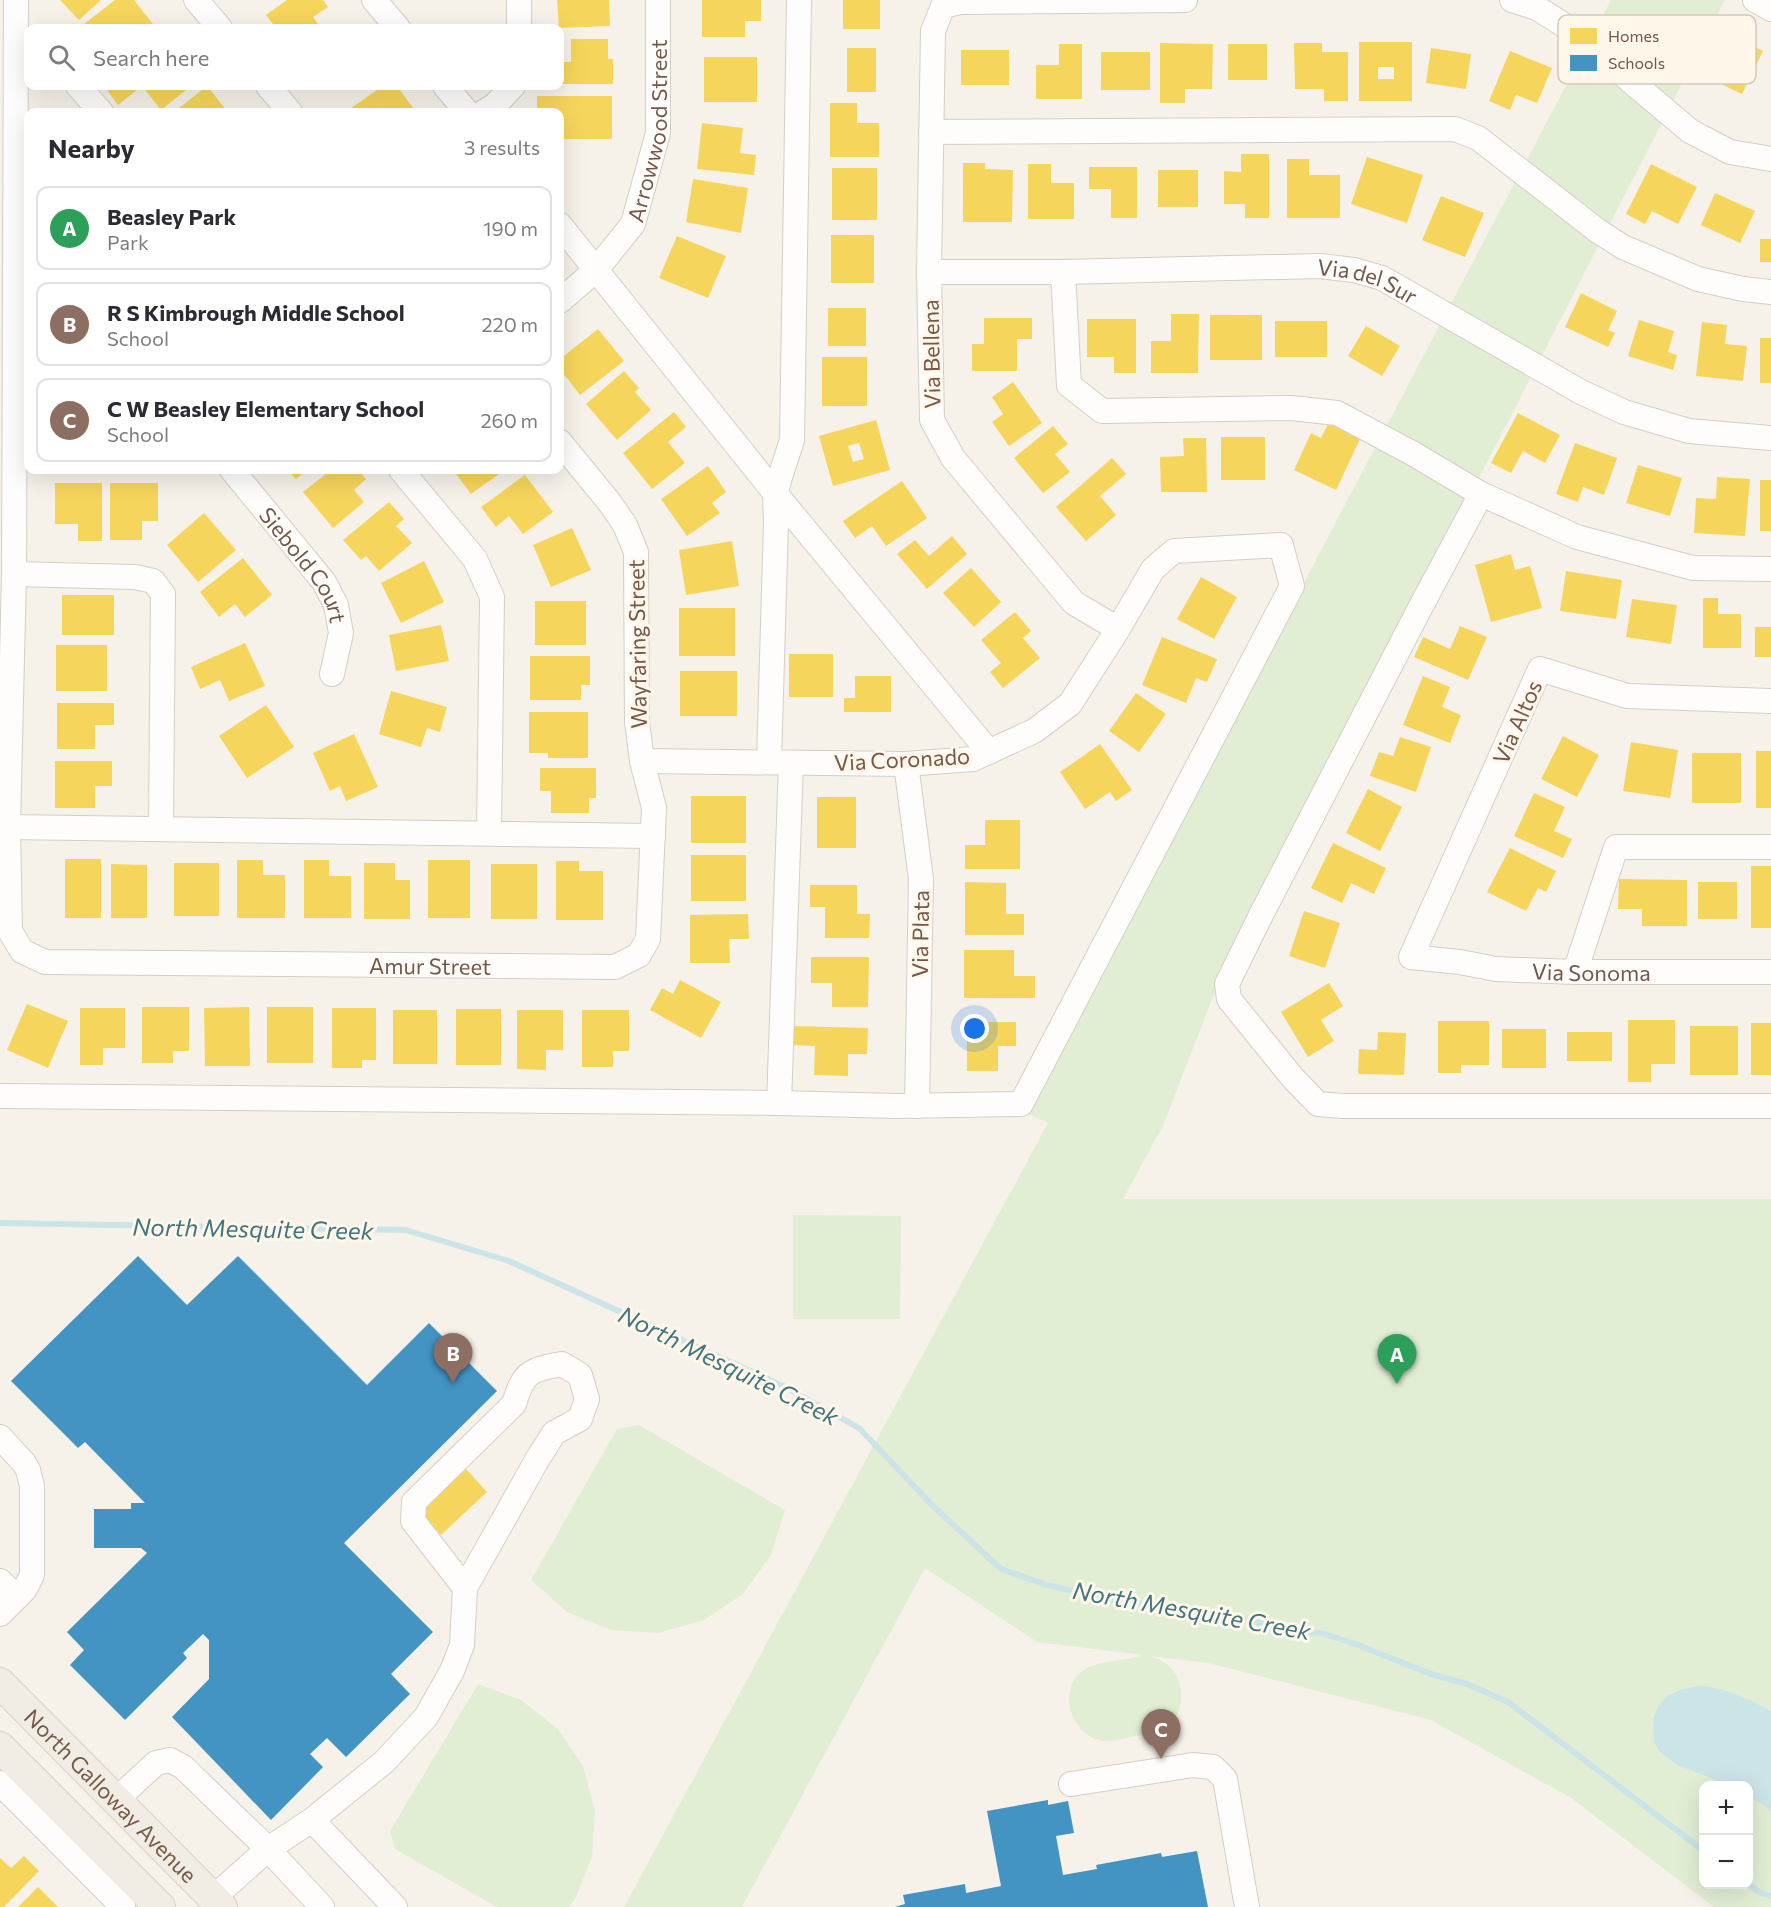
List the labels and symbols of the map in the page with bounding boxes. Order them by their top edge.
legend [1558,15,1756,84]
text: Homes [1608,26,1659,45]
street label: Arrowwood Street [621,39,672,225]
text: Schools [1608,53,1665,72]
street label: Via del Sur [1316,252,1423,309]
street label: Via Bellena [917,299,945,409]
street label: Siebold Court [254,501,352,625]
street label: Wayfaring Street [622,559,652,729]
street label: Via Altos [1487,676,1547,768]
street label: Via Coronado [833,742,971,776]
street label: Via Plata [906,890,934,978]
street label: Amur Street [369,951,491,979]
street label: Via Sonoma [1531,957,1651,986]
your location [960,1014,989,1043]
water label: North Mesquite Creek [132,1211,375,1245]
water label: North Mesquite Creek [614,1299,845,1431]
pin: B [434,1334,472,1383]
pin: A [1378,1334,1416,1384]
water label: North Mesquite Creek [1071,1575,1314,1645]
street label: North Galloway Avenue [19,1703,203,1888]
pin: C [1142,1710,1180,1759]

